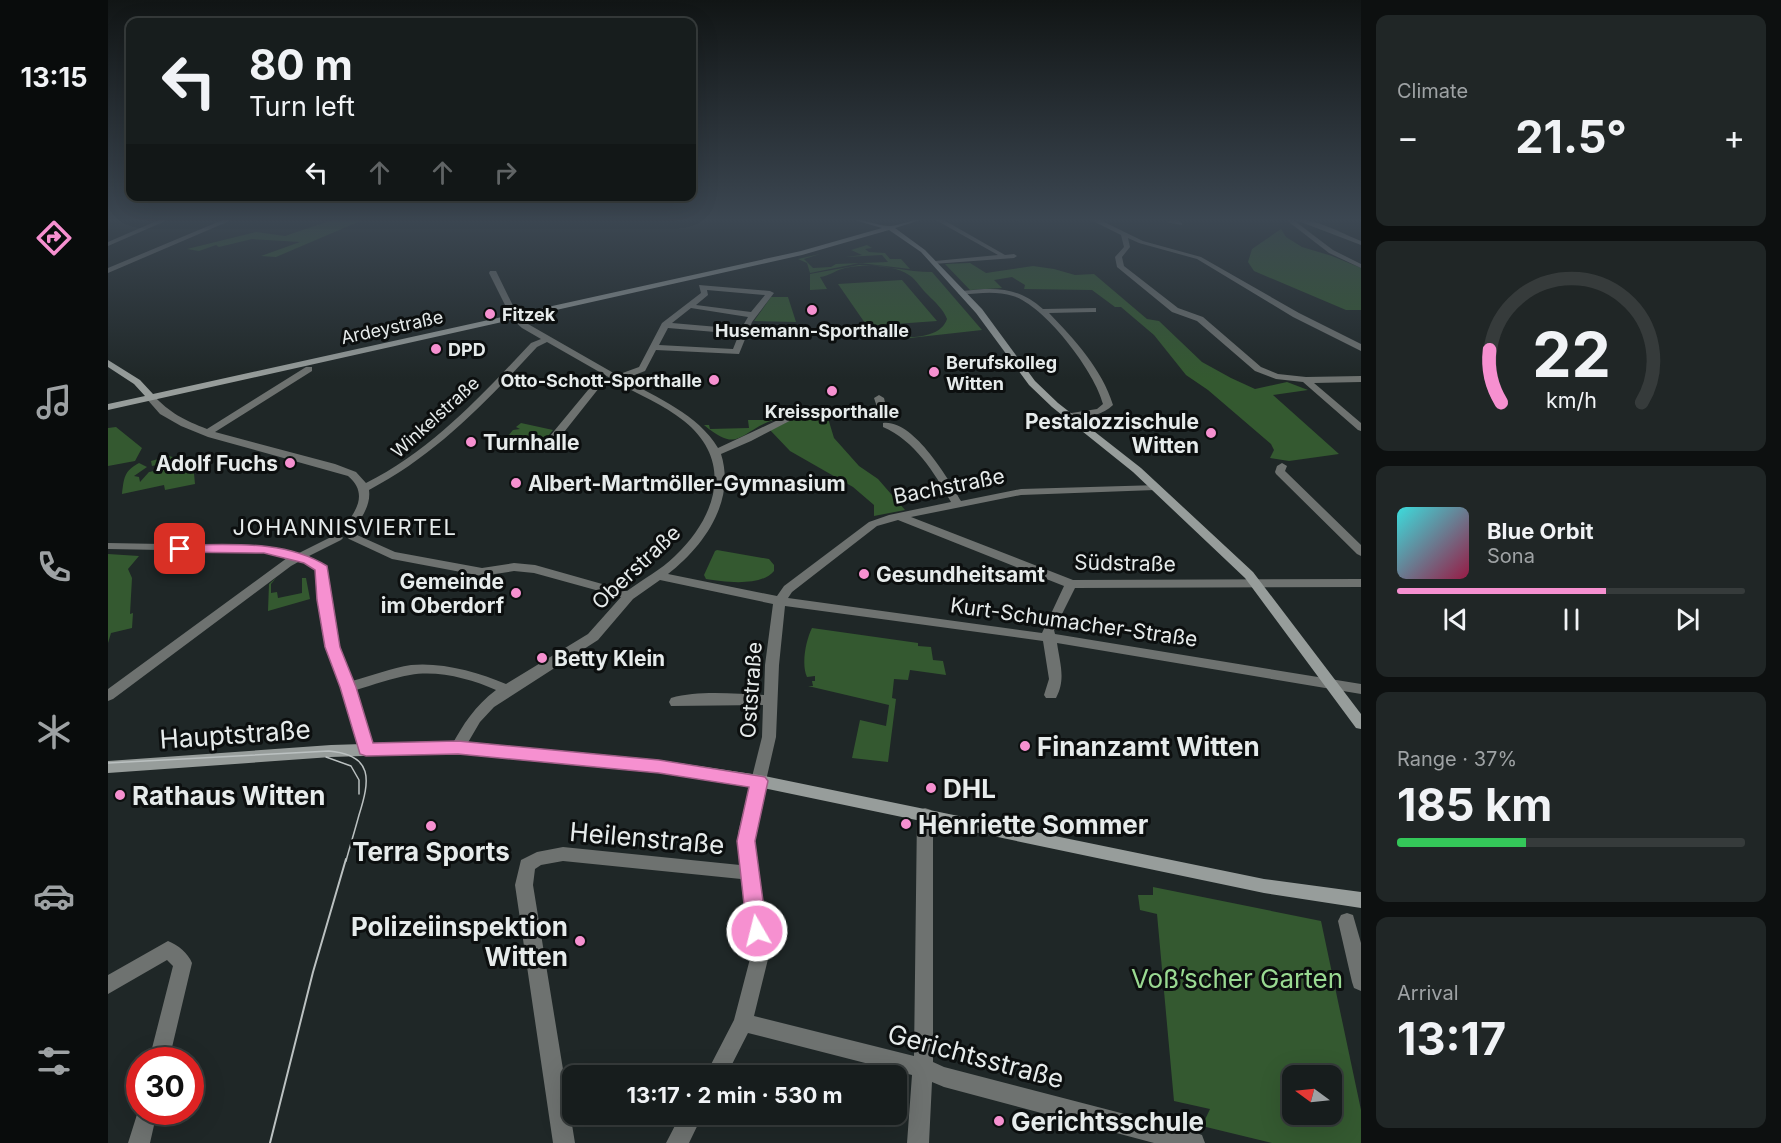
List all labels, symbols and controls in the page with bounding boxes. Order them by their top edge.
text: 80 m [249,39,353,90]
icon: left [150,42,228,120]
text: 13:15 [21,61,88,94]
text: Climate [1397,79,1468,103]
text: Turn left [249,90,355,123]
text: 21.5° [1515,109,1627,164]
text: − [1397,117,1419,157]
text: + [1723,117,1745,157]
icon: left [300,156,333,189]
icon: ahead [363,156,396,189]
icon: ahead [426,156,459,189]
icon: right [489,156,522,189]
icon: directions [33,217,75,259]
marker: Husemann-Sporthalle [805,303,819,317]
place label: Fitzek [502,304,556,325]
street label: Ardeystraße [339,306,445,348]
marker: Fitzek [483,307,497,321]
text: 22 [1532,317,1610,392]
place label: Husemann-Sporthalle [715,320,909,341]
place label: DPD [448,339,486,360]
marker: DPD [429,342,443,356]
place label: Berufskolleg Witten [946,352,1057,394]
marker: Berufskolleg Witten [927,365,941,379]
place label: Otto-Schott-Sporthalle [500,370,702,391]
street label: Winkelstraße [387,372,483,462]
marker: Otto-Schott-Sporthalle [707,373,721,387]
icon: music [33,381,75,423]
marker: Kreissporthalle [825,384,839,398]
text: km/h [1546,387,1596,413]
place label: Kreissporthalle [765,401,899,422]
place label: Pestalozzischule Witten [1025,409,1199,458]
marker: Pestalozzischule Witten [1204,426,1218,440]
place label: Turnhalle [483,430,579,455]
marker: Turnhalle [464,435,478,449]
place label: Adolf Fuchs [156,451,278,476]
marker: Adolf Fuchs [283,456,297,470]
street label: Bachstraße [891,463,1007,509]
place label: Albert-Martmöller-Gymnasium [528,471,846,496]
marker: Albert-Martmöller-Gymnasium [509,476,523,490]
district label: JOHANNISVIERTEL [233,514,457,540]
text: Blue Orbit [1487,518,1594,544]
street label: Oberstraße [587,520,685,614]
pin [154,523,205,574]
icon: arrive [163,532,196,565]
text: Sona [1487,544,1535,568]
icon: phone [33,546,75,588]
street label: Südstraße [1074,550,1176,576]
place label: Gesundheitsamt [876,562,1045,587]
marker: Gesundheitsamt [857,567,871,581]
place label: Gemeinde im Oberdorf [381,569,505,618]
marker: Gemeinde im Oberdorf [509,586,523,600]
street label: Kurt-Schumacher-Straße [949,592,1199,652]
icon: previous [1439,603,1472,636]
icon: pause [1555,603,1588,636]
icon: next [1671,603,1704,636]
street label: Oststraße [735,641,767,739]
place label: Betty Klein [554,646,665,671]
marker: Betty Klein [535,651,549,665]
icon: climate [33,711,75,753]
street label: Hauptstraße [158,713,312,755]
place label: Finanzamt Witten [1037,731,1260,762]
marker: Finanzamt Witten [1018,739,1032,753]
text: Range · 37% [1397,747,1517,771]
place label: DHL [943,773,996,804]
text: 185 km [1397,777,1552,832]
place label: Rathaus Witten [132,780,325,811]
marker: DHL [924,781,938,795]
marker: Rathaus Witten [113,788,127,802]
place label: Henriette Sommer [918,809,1149,840]
street label: Heilenstraße [568,816,726,860]
marker: Henriette Sommer [899,817,913,831]
marker: Terra Sports [424,819,438,833]
place label: Terra Sports [352,836,510,867]
icon: car [33,875,75,917]
position arrow [725,899,789,963]
place label: Polizeiinspektion Witten [351,911,568,972]
marker: Polizeiinspektion Witten [573,934,587,948]
park label: Voß’scher Garten [1131,963,1343,994]
text: Arrival [1397,981,1459,1005]
text: 13:17 [1397,1011,1506,1066]
street label: Gerichtsstraße [885,1018,1067,1094]
icon: filters [33,1040,75,1082]
speed limit sign: 30 [126,1047,204,1125]
north arrow [1282,1065,1342,1125]
map controls [1282,1065,1342,1125]
text: 13:17 · 2 min · 530 m [626,1082,843,1108]
place label: Gerichtsschule [1011,1106,1204,1137]
marker: Gerichtsschule [992,1114,1006,1128]

